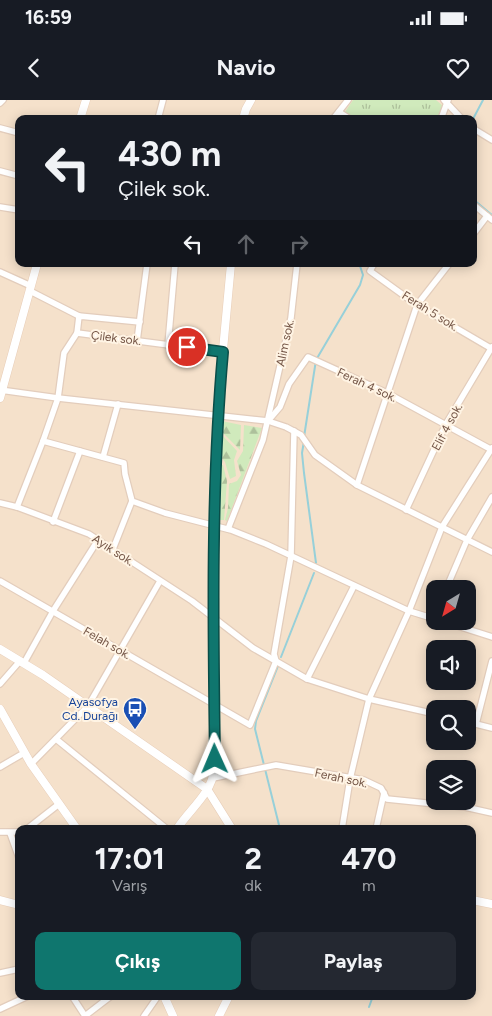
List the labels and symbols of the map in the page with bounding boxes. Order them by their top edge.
street label: Ferah 5 sok. [399,288,461,334]
street label: Alim sok. [273,318,297,368]
pin [166,326,208,368]
street label: Çilek sok. [90,328,142,348]
street label: Ferah 4 sok. [335,365,399,405]
street label: Elif 4 sok. [429,401,465,453]
street label: Ayık sok. [90,531,136,569]
north arrow [426,580,476,630]
street label: Felah sok. [81,624,133,662]
place label: Ayasofya Cd. Durağı [62,695,118,723]
bus stop icon: Ayasofya Cd. Durağı [122,696,148,730]
position arrow [188,732,240,784]
street label: Ferah sok. [313,766,369,790]

